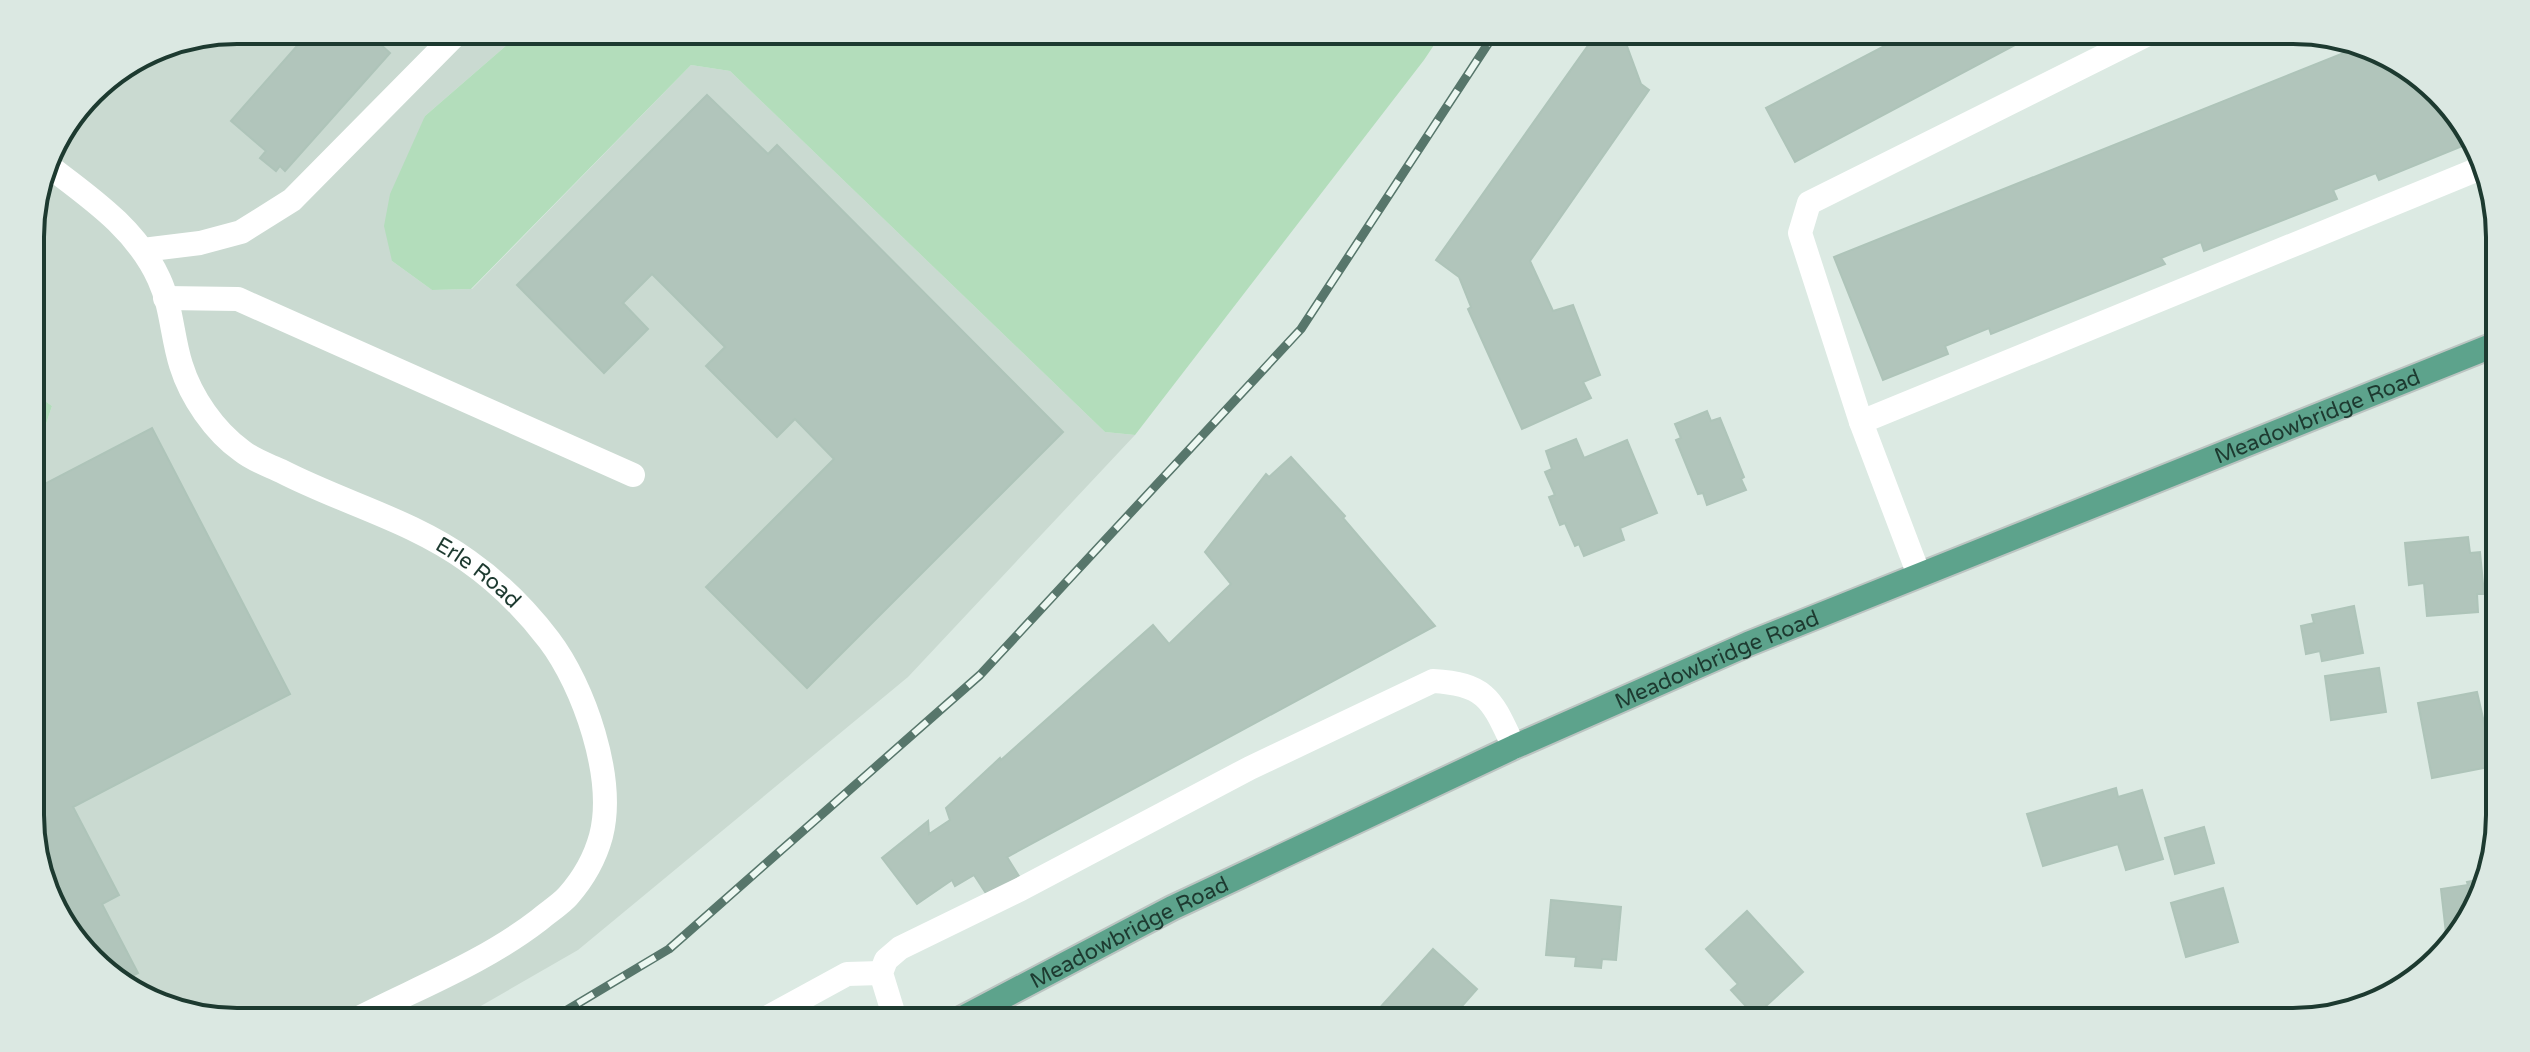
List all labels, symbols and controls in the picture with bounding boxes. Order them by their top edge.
street label: Meadowbridge Road [2211,364,2424,470]
street label: Erle Road [431,532,526,614]
street label: Meadowbridge Road [1611,605,1823,715]
street label: Meadowbridge Road [1026,871,1233,994]

